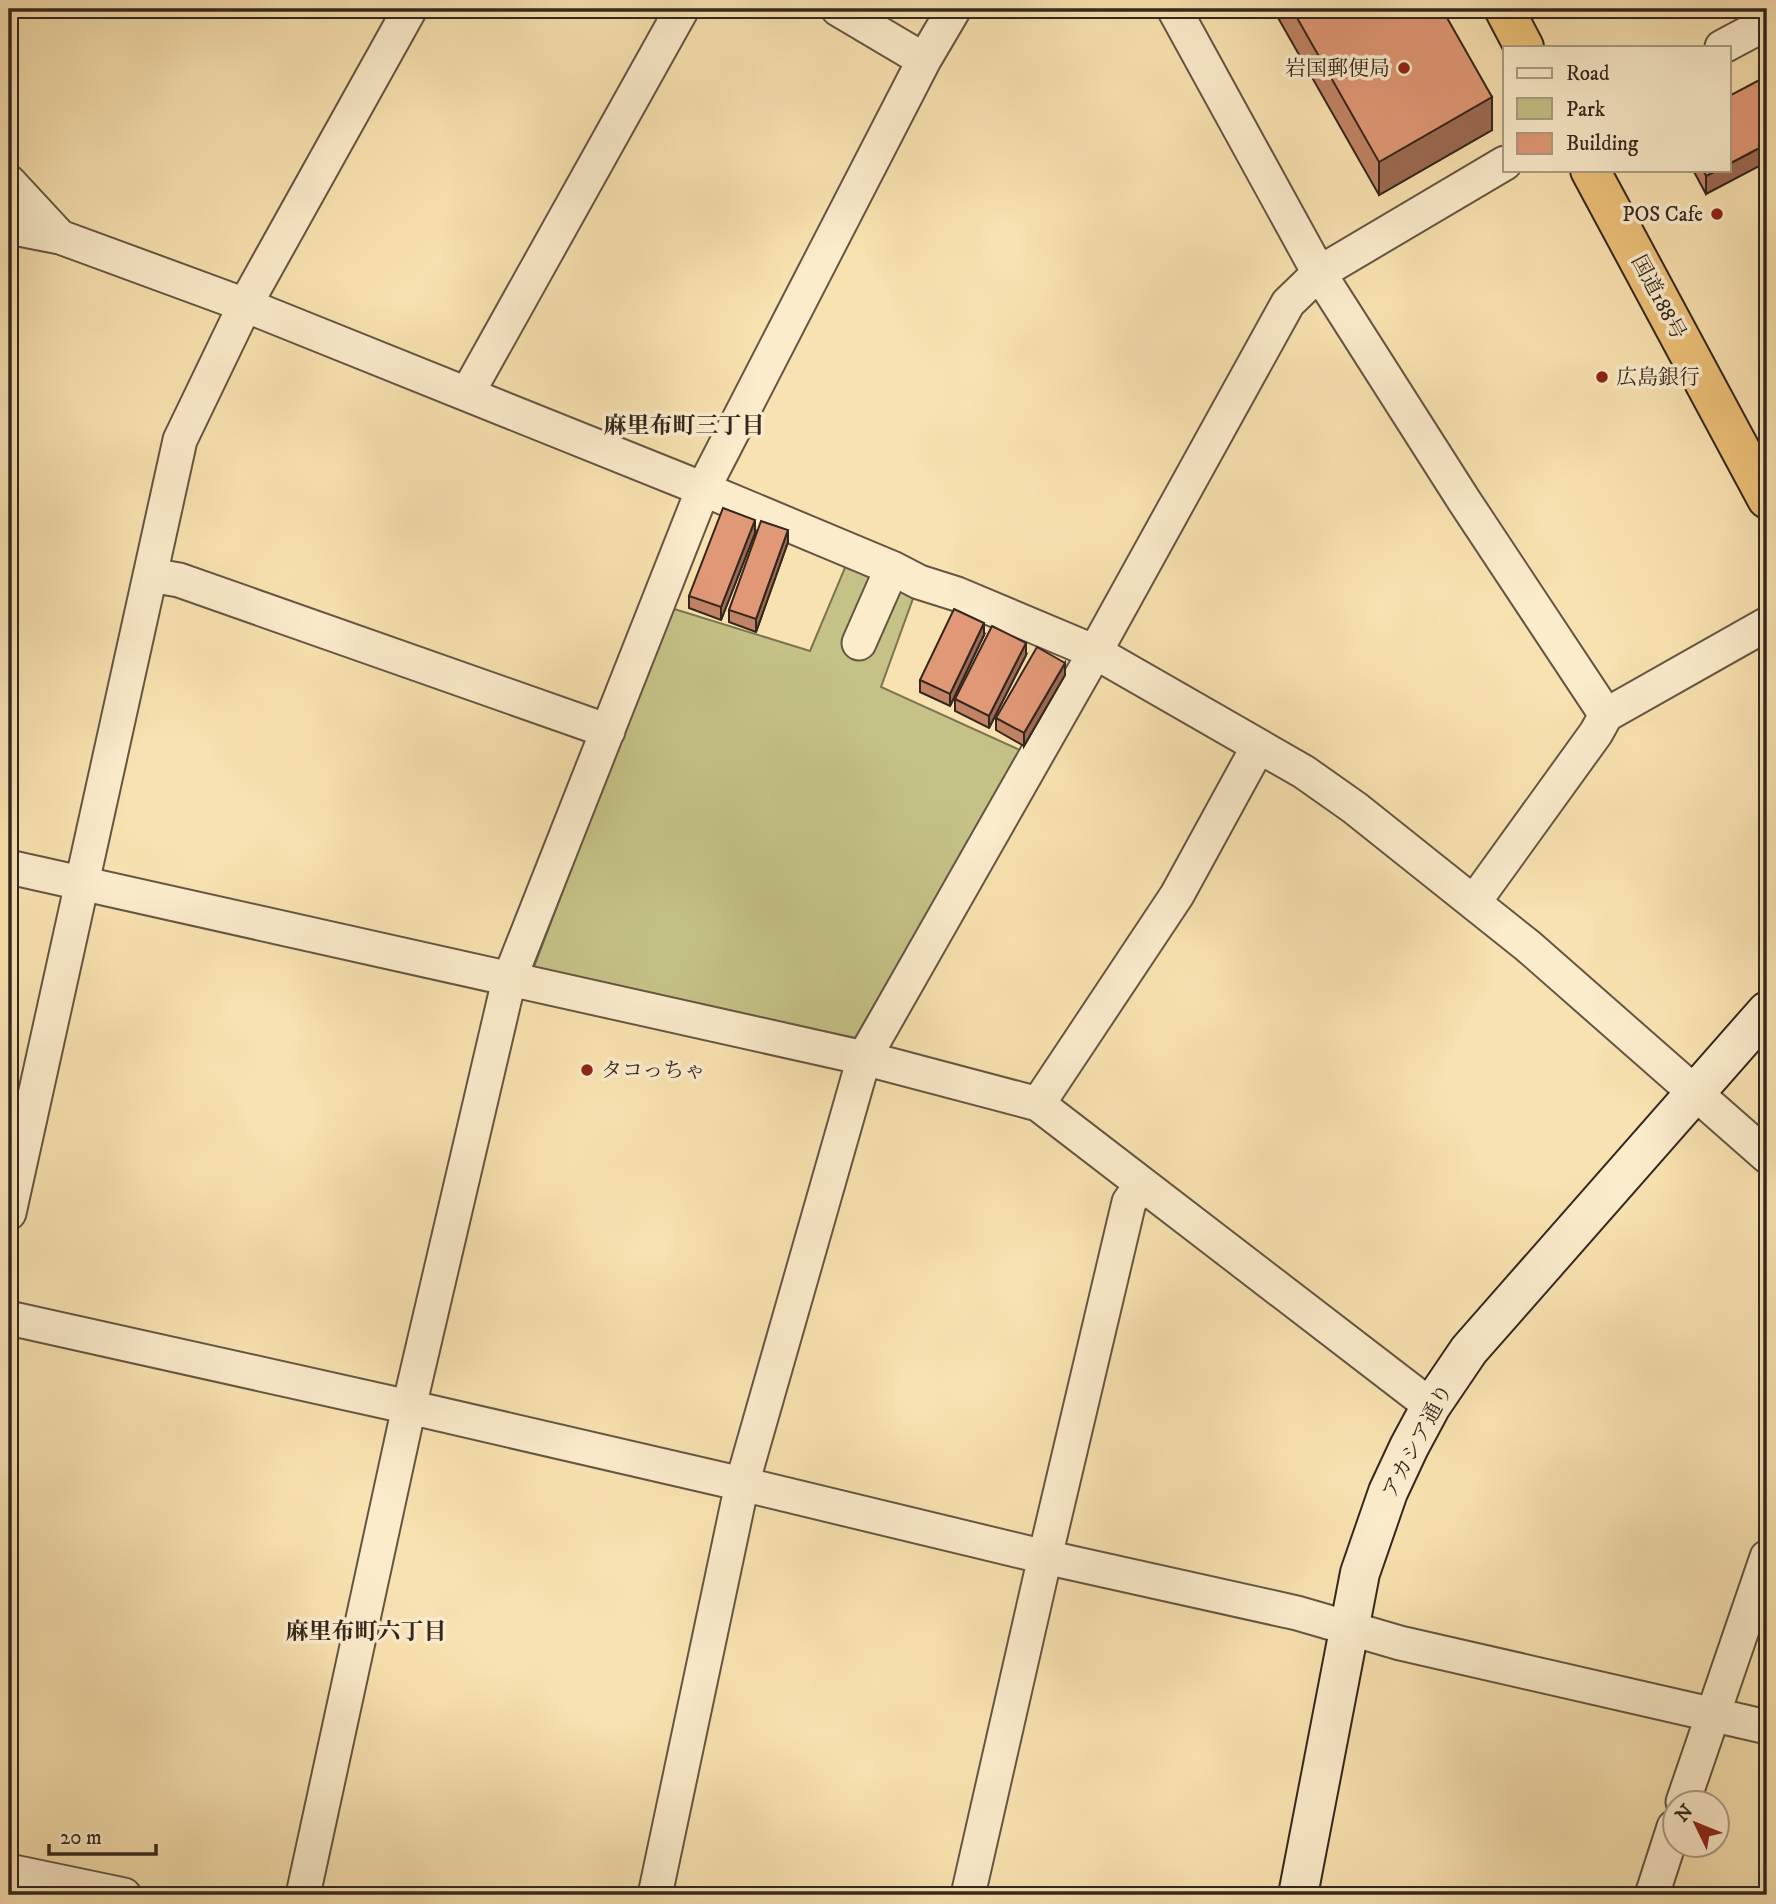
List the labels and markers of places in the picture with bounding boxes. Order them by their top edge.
place label: 岩国郵便局 [1285,56,1390,82]
marker: 岩国郵便局 [1396,60,1412,76]
place label: POS Cafe [1622,202,1703,228]
marker: POS Cafe [1709,206,1725,222]
place label: 広島銀行 [1616,365,1700,391]
marker: 広島銀行 [1594,369,1610,385]
place label: タコっちゃ [601,1058,705,1084]
marker: タコっちゃ [579,1062,595,1078]

